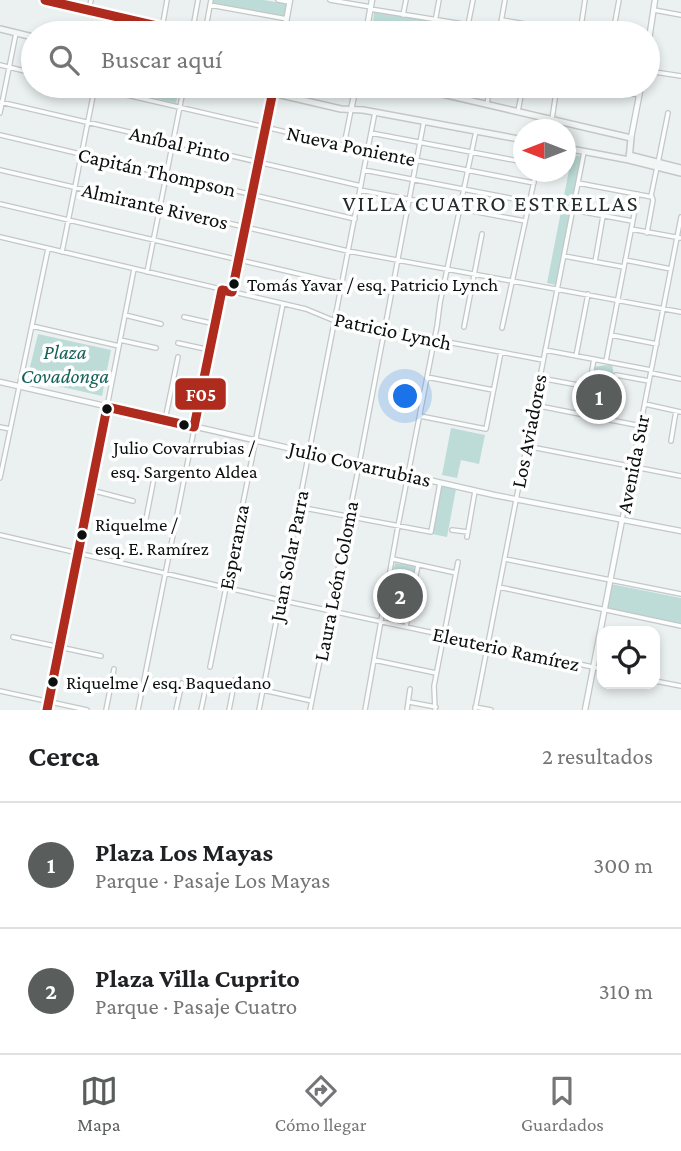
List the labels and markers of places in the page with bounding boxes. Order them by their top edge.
place label: Tomás Yavar / esq. Patricio Lynch [247,274,498,295]
marker: Tomás Yavar / esq. Patricio Lynch [227,277,241,291]
pin: 1 [576,371,622,423]
unlabelled marker [100,402,114,416]
marker: Julio Covarrubias / esq. Sargento Aldea [177,418,191,432]
place label: Julio Covarrubias / esq. Sargento Aldea [110,437,258,482]
place label: Riquelme / esq. E. Ramírez [95,514,209,559]
marker: Riquelme / esq. E. Ramírez [75,528,89,542]
pin: 2 [377,570,423,622]
place label: Riquelme / esq. Baquedano [66,672,271,693]
marker: Riquelme / esq. Baquedano [46,675,60,689]

